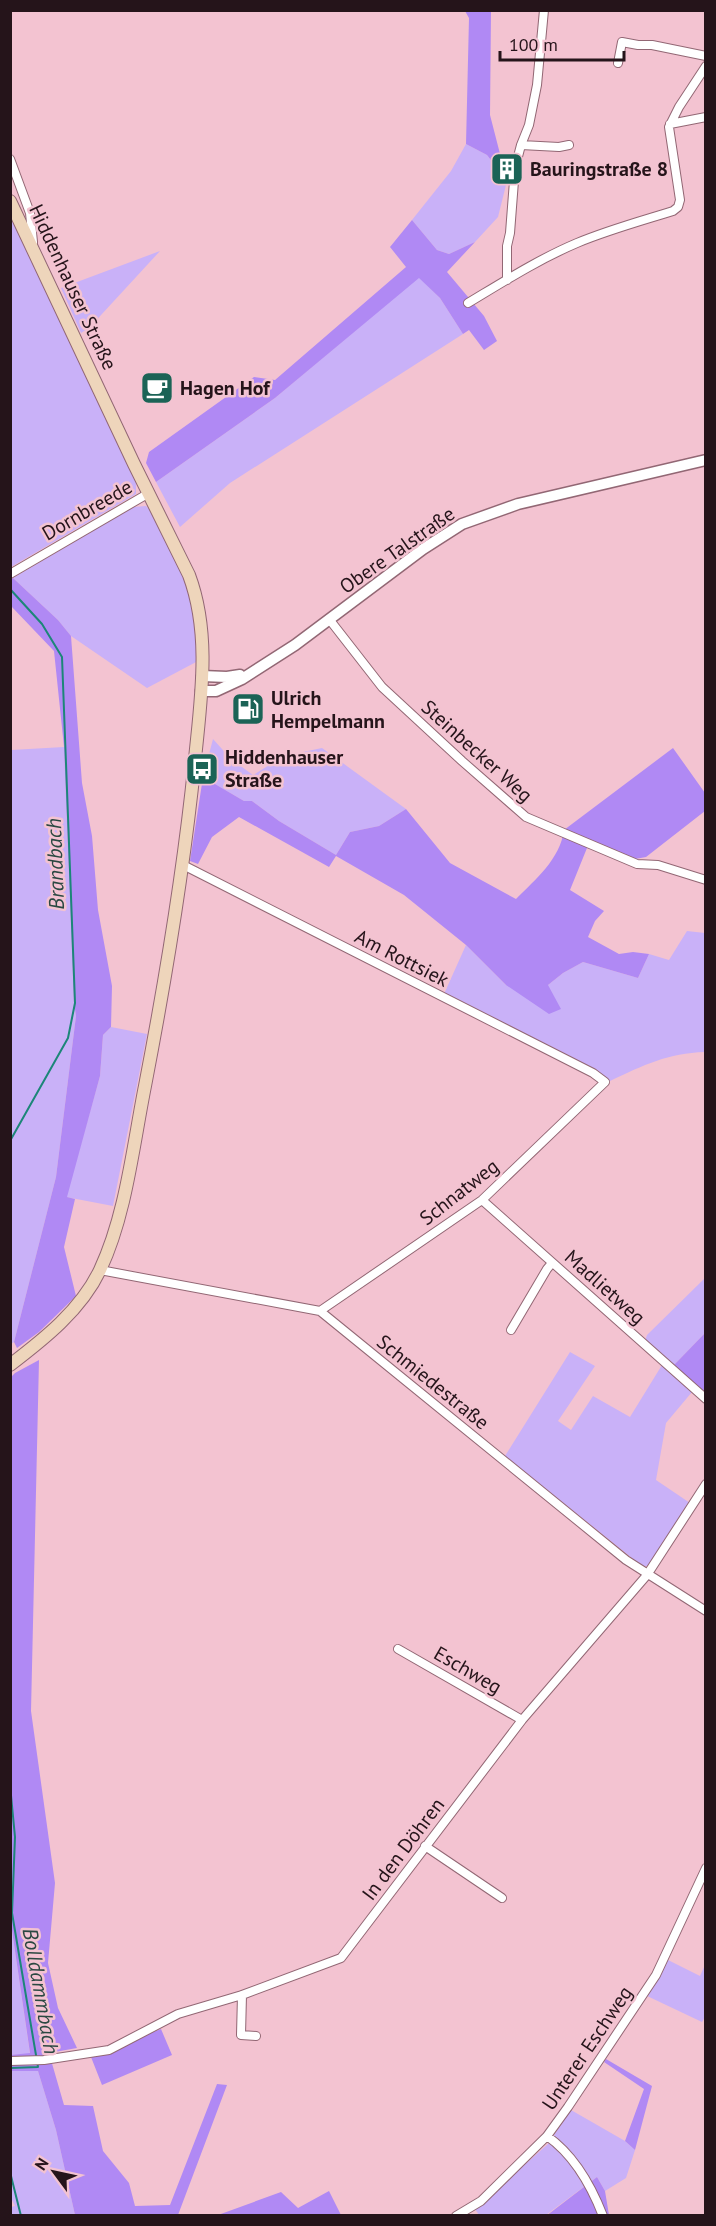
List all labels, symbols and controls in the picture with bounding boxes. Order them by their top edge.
scale bar [500,24,624,62]
text: 100 m [509,33,558,56]
building icon: Bauringstraße 8 [489,151,525,187]
place label: Bauringstraße 8 [530,156,668,182]
street label: Hiddenhauser Straße [23,200,123,374]
cafe icon: Hagen Hof [139,370,175,406]
place label: Hagen Hof [180,375,271,401]
street label: Dornbreede [37,474,137,546]
street label: Obere Talstraße [334,501,460,599]
place label: Ulrich Hempelmann [271,685,385,734]
fuel station icon: Ulrich Hempelmann [230,691,266,727]
street label: Steinbecker Weg [416,694,538,808]
place label: Hiddenhauser Straße [225,744,343,793]
bus stop icon: Hiddenhauser Straße [184,751,220,787]
water label: Brandbach [40,818,70,910]
street label: Am Rottsiek [351,923,454,993]
street label: Schnatweg [414,1153,504,1231]
street label: Madlietweg [559,1244,651,1330]
street label: Schmiedestraße [372,1329,494,1435]
street label: Eschweg [429,1640,507,1700]
street label: In den Döhren [356,1792,450,1906]
water label: Bolldammbach [17,1926,65,2056]
street label: Unterer Eschweg [536,1981,638,2115]
north arrow [24,2142,84,2202]
text: N [30,2154,53,2174]

